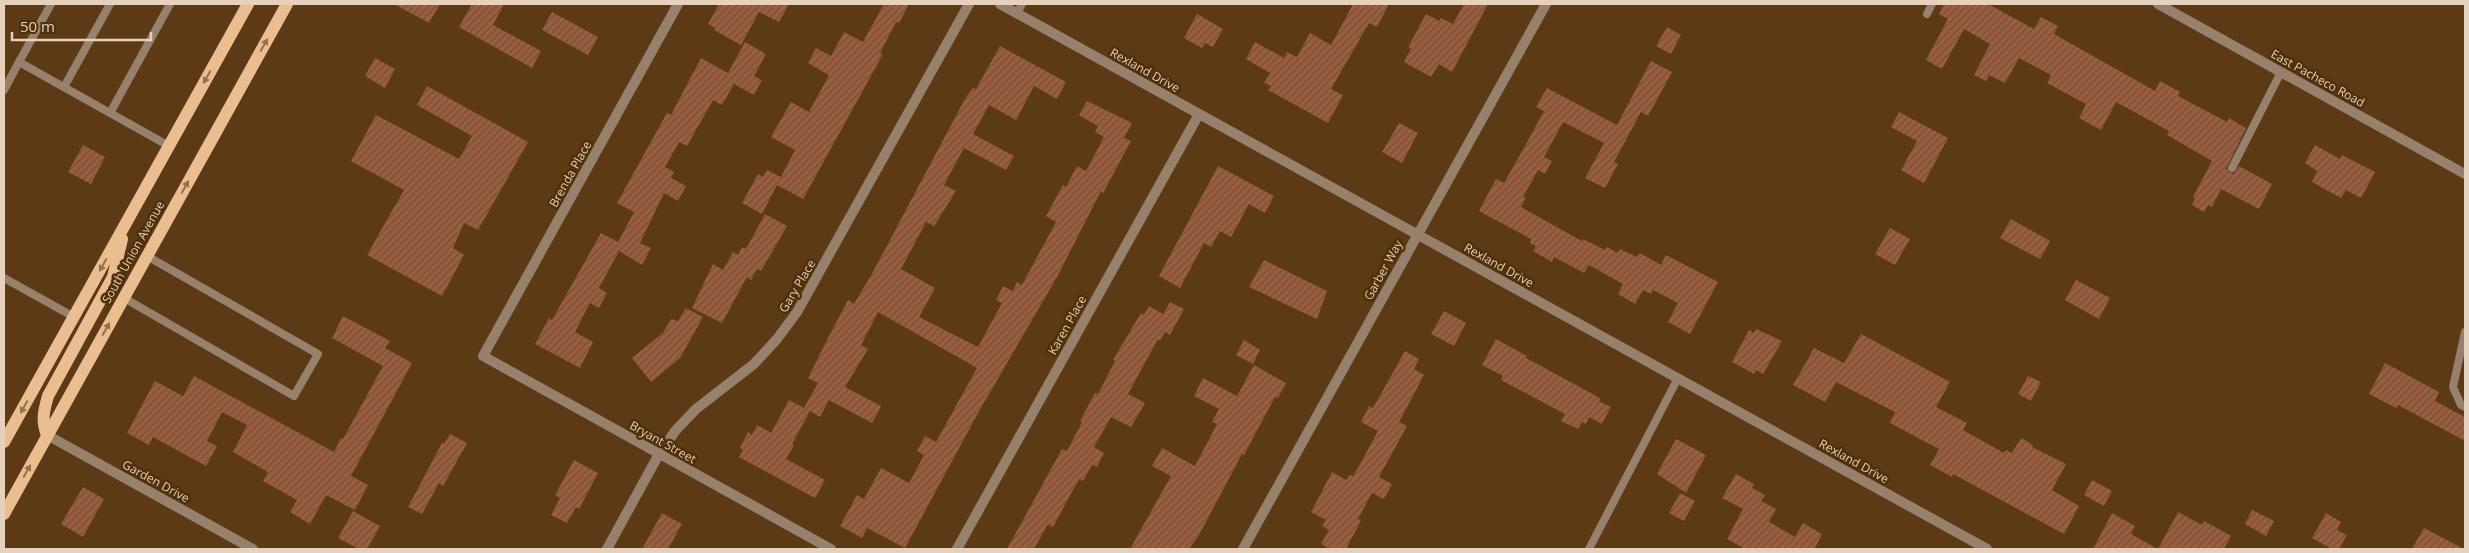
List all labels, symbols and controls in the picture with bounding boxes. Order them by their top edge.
scale bar [12,10,151,42]
text: 50 m [20,16,55,36]
one-way arrow [260,38,268,53]
street label: Rexland Drive [1107,44,1183,96]
street label: East Pacheco Road [2268,45,2368,111]
one-way arrow [203,70,212,84]
street label: Brenda Place [545,138,595,210]
one-way arrow [181,180,189,195]
street label: South Union Avenue [98,198,168,306]
street label: Garber Way [1360,236,1407,303]
street label: Rexland Drive [1461,239,1537,291]
street label: Gary Place [775,256,820,316]
one-way arrow [98,258,107,271]
street label: Karen Place [1044,292,1090,358]
one-way arrow [102,322,110,337]
one-way arrow [19,400,28,413]
street label: Bryant Street [627,417,699,467]
street label: Rexland Drive [1816,435,1892,487]
street label: Garden Drive [119,456,193,507]
one-way arrow [23,464,31,479]

